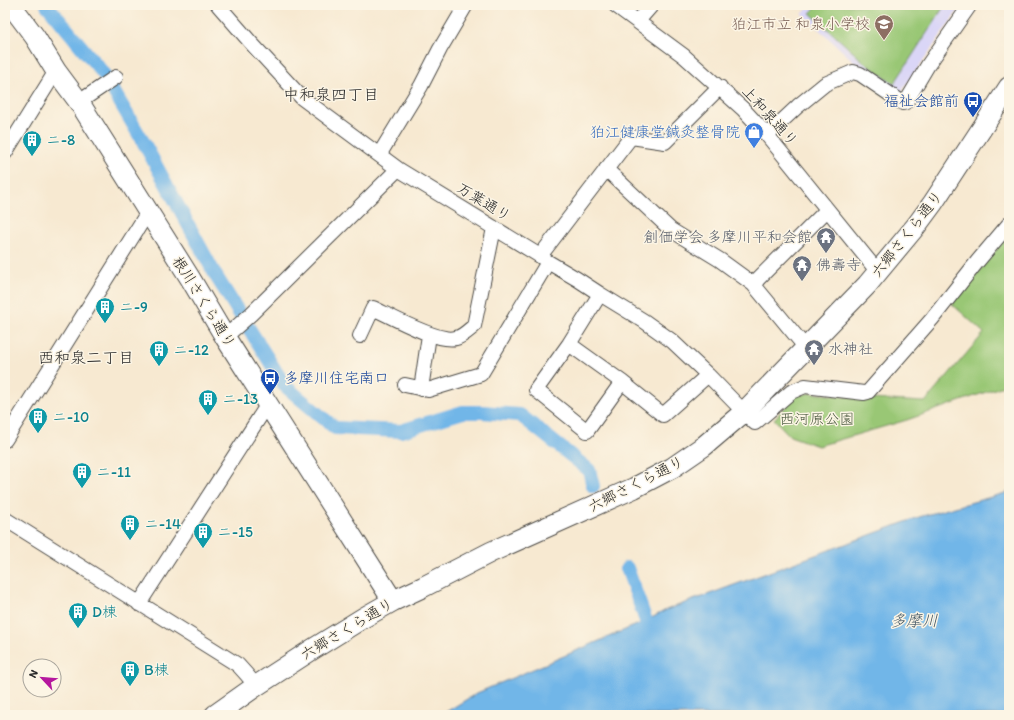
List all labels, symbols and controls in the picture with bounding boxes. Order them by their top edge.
school or university icon: 狛江市立 和泉小学校 [873,13,895,41]
place label: 狛江市立 和泉小学校 [732,15,870,33]
street label: 上和泉通り [738,82,802,150]
district label: 中和泉四丁目 [283,85,379,104]
bus stop icon: 福祉会館前 [962,90,984,118]
place label: 福祉会館前 [884,92,959,110]
shop icon: 狛江健康堂鍼灸整骨院 [743,121,765,149]
place label: 狛江健康堂鍼灸整骨院 [590,123,740,141]
building icon: ニ-8 [21,129,43,157]
place label: ニ-8 [46,131,75,149]
street label: 万葉通り [454,179,514,225]
street label: 六郷さくら通り [868,187,946,281]
temple icon: 創価学会 多摩川平和会館 [815,226,837,254]
place label: 創価学会 多摩川平和会館 [644,228,812,246]
street label: 根川さくら通り [169,253,239,351]
temple icon: 佛壽寺 [791,254,813,282]
place label: 佛壽寺 [816,256,861,274]
building icon: ニ-9 [94,296,116,324]
place label: ニ-9 [119,298,148,316]
temple icon: 水神社 [803,338,825,366]
building icon: ニ-12 [148,339,170,367]
place label: 水神社 [828,340,873,358]
place label: ニ-12 [173,341,209,359]
district label: 西和泉二丁目 [38,348,134,367]
bus stop icon: 多摩川住宅南口 [259,367,281,395]
place label: 多摩川住宅南口 [284,369,389,387]
building icon: ニ-13 [197,388,219,416]
place label: ニ-13 [222,390,258,408]
building icon: ニ-10 [27,406,49,434]
place label: ニ-10 [52,408,89,426]
park label: 西河原公園 [779,410,855,428]
street label: 六郷さくら通り [585,452,687,516]
building icon: ニ-11 [71,461,93,489]
place label: ニ-11 [96,463,131,481]
building icon: ニ-14 [119,513,141,541]
place label: ニ-14 [144,515,181,533]
building icon: ニ-15 [192,521,214,549]
place label: ニ-15 [217,523,253,541]
street label: 六郷さくら通り [297,594,397,664]
building icon: D棟 [67,601,89,629]
place label: D棟 [92,603,117,621]
water label: 多摩川 [890,611,938,630]
north arrow [22,658,62,698]
building icon: B棟 [119,659,141,687]
place label: B棟 [144,661,169,679]
text: N [26,668,41,680]

